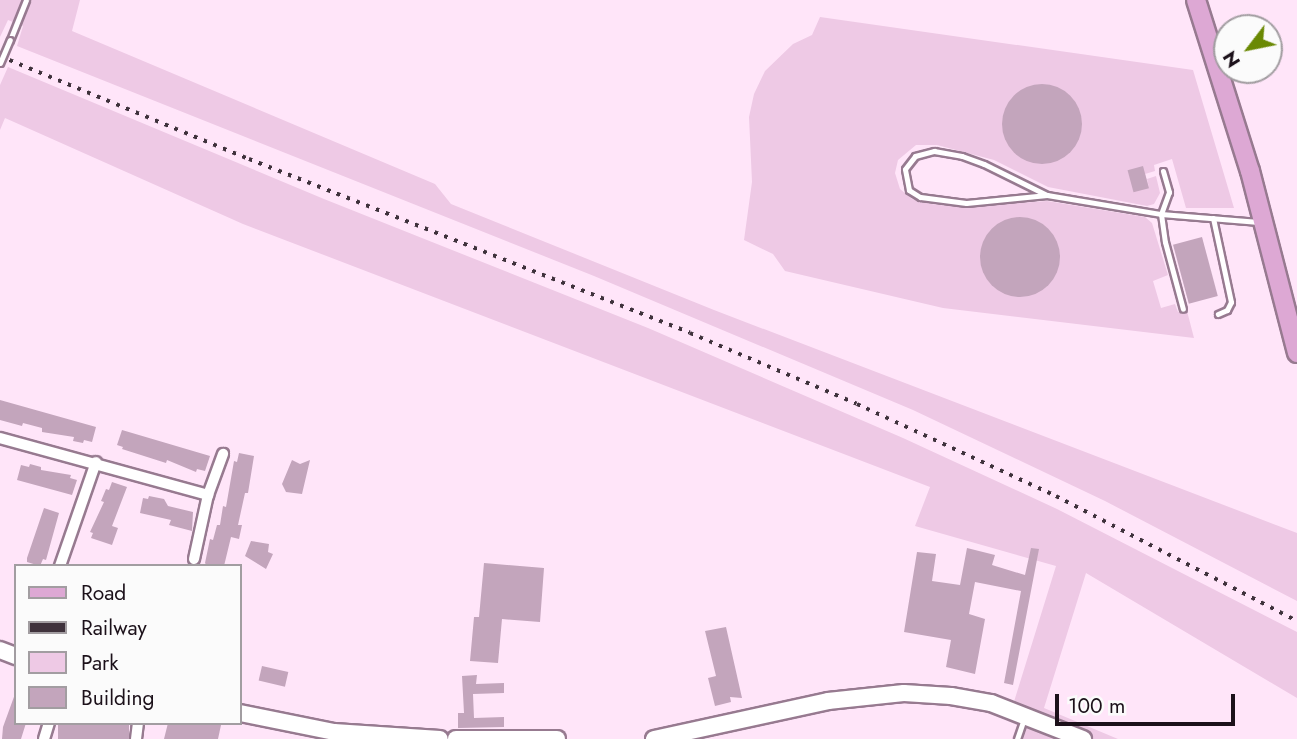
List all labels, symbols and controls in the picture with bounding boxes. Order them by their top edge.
north arrow [1213,14,1283,84]
text: N [1216,46,1247,73]
legend [14,564,242,725]
text: Road [81,578,126,608]
text: Railway [81,613,147,643]
text: Park [81,648,118,678]
scale bar [1059,680,1239,724]
text: Building [81,683,154,713]
text: 100 m [1068,691,1125,721]

